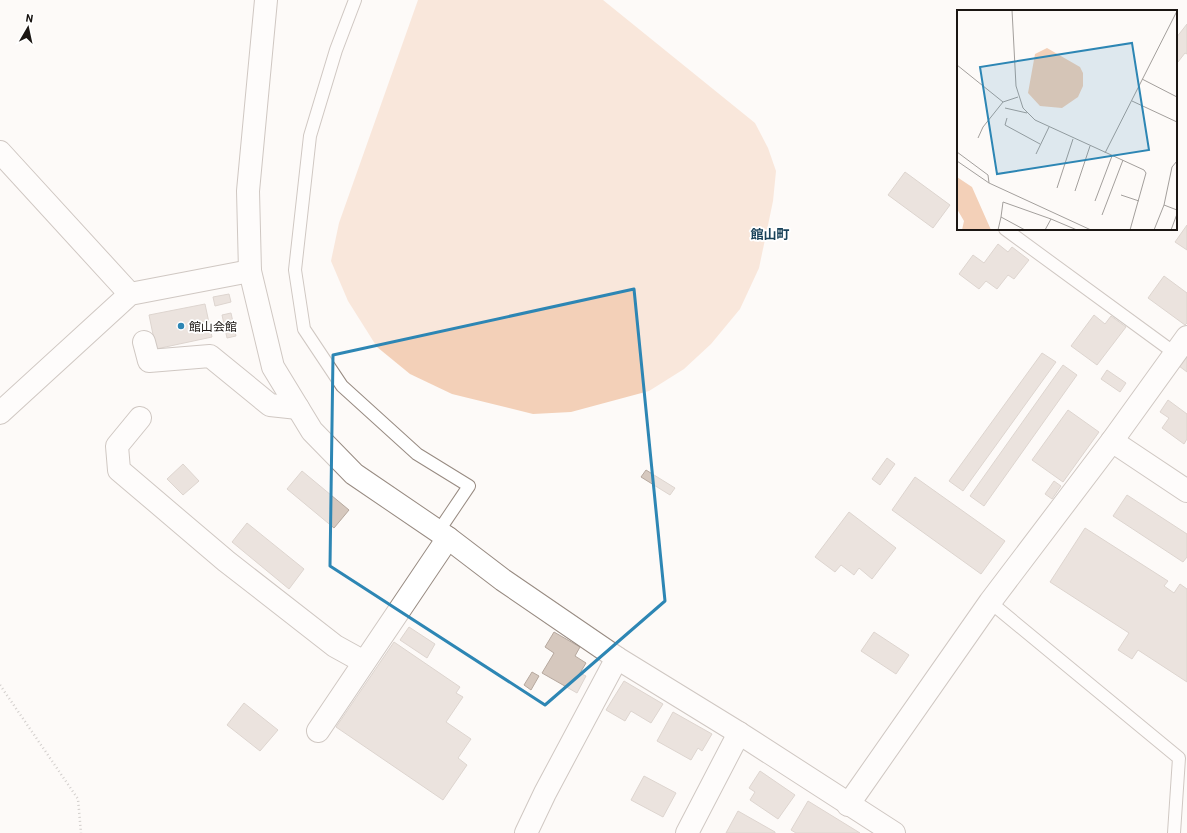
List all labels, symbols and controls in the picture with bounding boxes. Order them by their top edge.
north arrow [8,8,48,48]
inset map [957,10,1177,230]
text: N [25,11,34,25]
district label: 館山町 [750,226,790,242]
place label: 館山会館 [189,319,237,333]
marker: 館山会館 [176,321,186,331]

